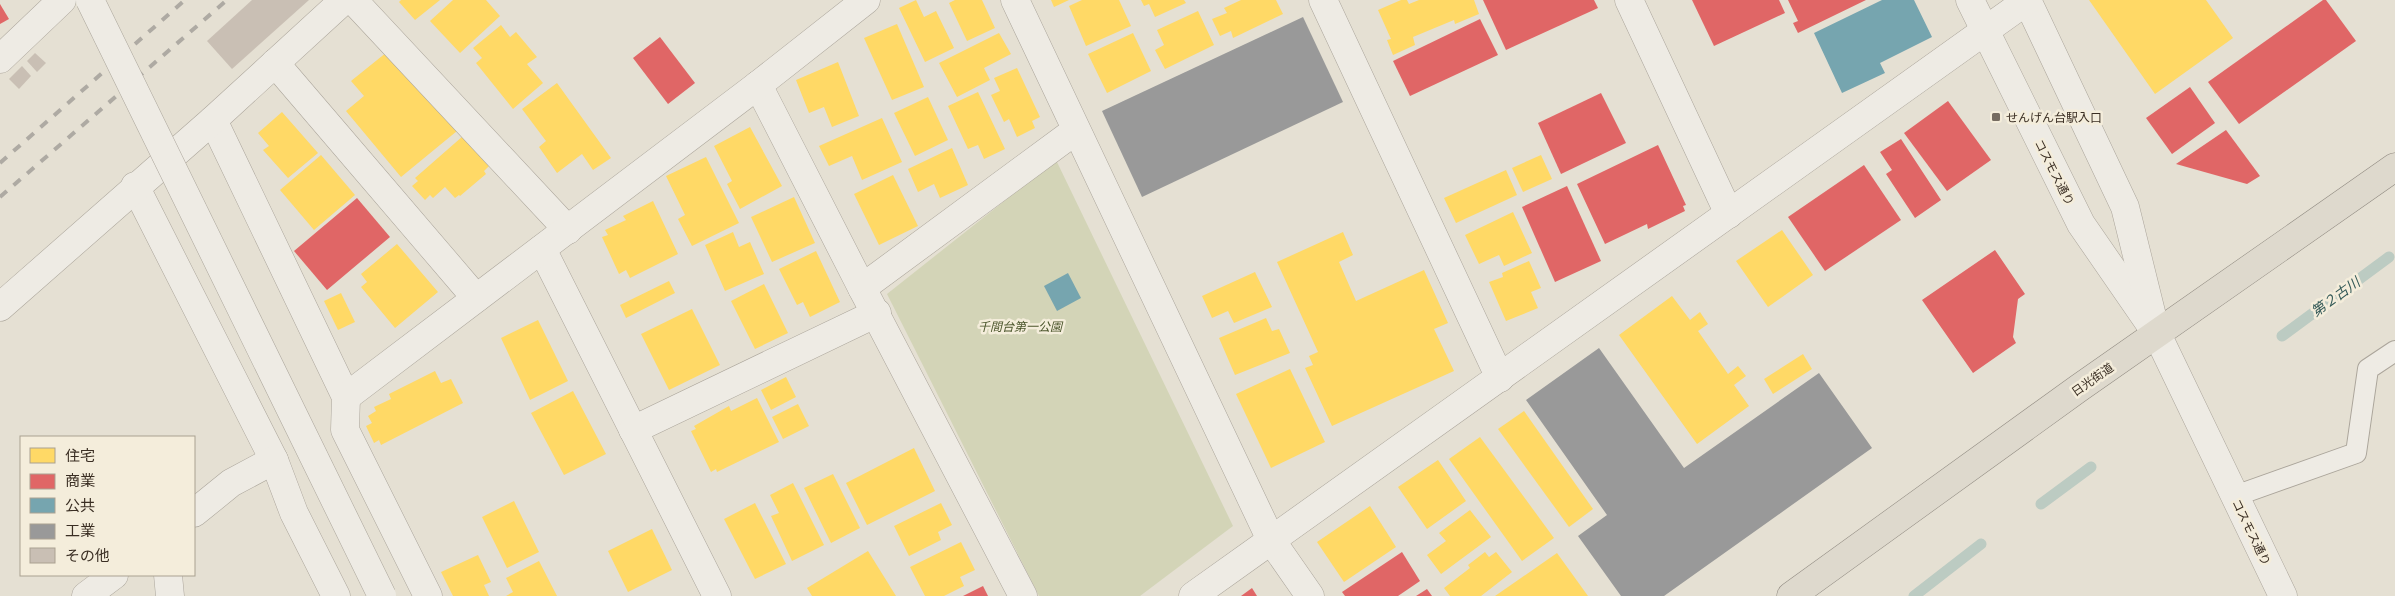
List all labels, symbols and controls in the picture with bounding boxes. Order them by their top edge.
place label: せんげん台駅入口 [2006,108,2102,126]
marker: せんげん台駅入口 [1990,111,2002,123]
street label: コスモス通り [2031,136,2079,208]
water label: 第２古川 [2306,270,2365,321]
park label: 千間台第一公園 [978,317,1064,335]
street label: 日光街道 [2067,358,2117,400]
legend [20,436,195,576]
text: 住宅 [65,443,95,466]
text: 商業 [65,468,95,491]
text: 公共 [65,493,95,516]
street label: コスモス通り [2228,496,2276,568]
text: 工業 [65,518,95,541]
text: その他 [65,543,110,566]

